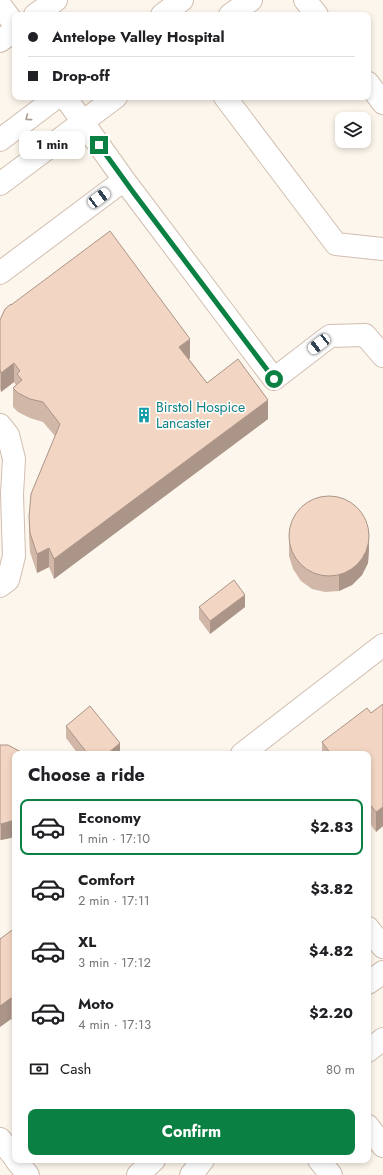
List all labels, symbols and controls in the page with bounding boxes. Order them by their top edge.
text: Antelope Valley Hospital [52,26,224,48]
text: Drop-off [52,65,110,87]
map controls [335,112,371,148]
button: layers [335,112,371,148]
one-way arrow [26,113,33,120]
callout: 1 min [19,131,85,159]
text: 1 min [36,135,68,154]
route end [90,136,108,154]
car [86,186,112,210]
car [306,332,332,356]
route start [265,370,283,388]
place label: Birstol Hospice Lancaster [156,397,245,433]
building icon: Birstol Hospice Lancaster [135,406,153,424]
text: Choose a ride [28,762,145,788]
text: Economy [78,807,141,829]
icon: car [30,809,66,845]
text: $2.83 [310,816,353,838]
text: 1 min · 17:10 [78,829,150,848]
text: Comfort [78,869,135,891]
icon: car [30,871,66,907]
text: $3.82 [311,878,353,900]
text: 2 min · 17:11 [78,891,150,910]
text: XL [78,931,96,953]
icon: car [30,933,66,969]
text: $4.82 [309,940,353,962]
text: 3 min · 17:12 [78,953,151,972]
text: Moto [78,993,114,1015]
icon: car [30,995,66,1031]
text: $2.20 [309,1002,353,1024]
text: 4 min · 17:13 [78,1015,151,1034]
icon: cash [28,1058,50,1080]
text: Cash [60,1058,91,1080]
text: 80 m [326,1060,355,1079]
button: Confirm [28,1109,355,1155]

